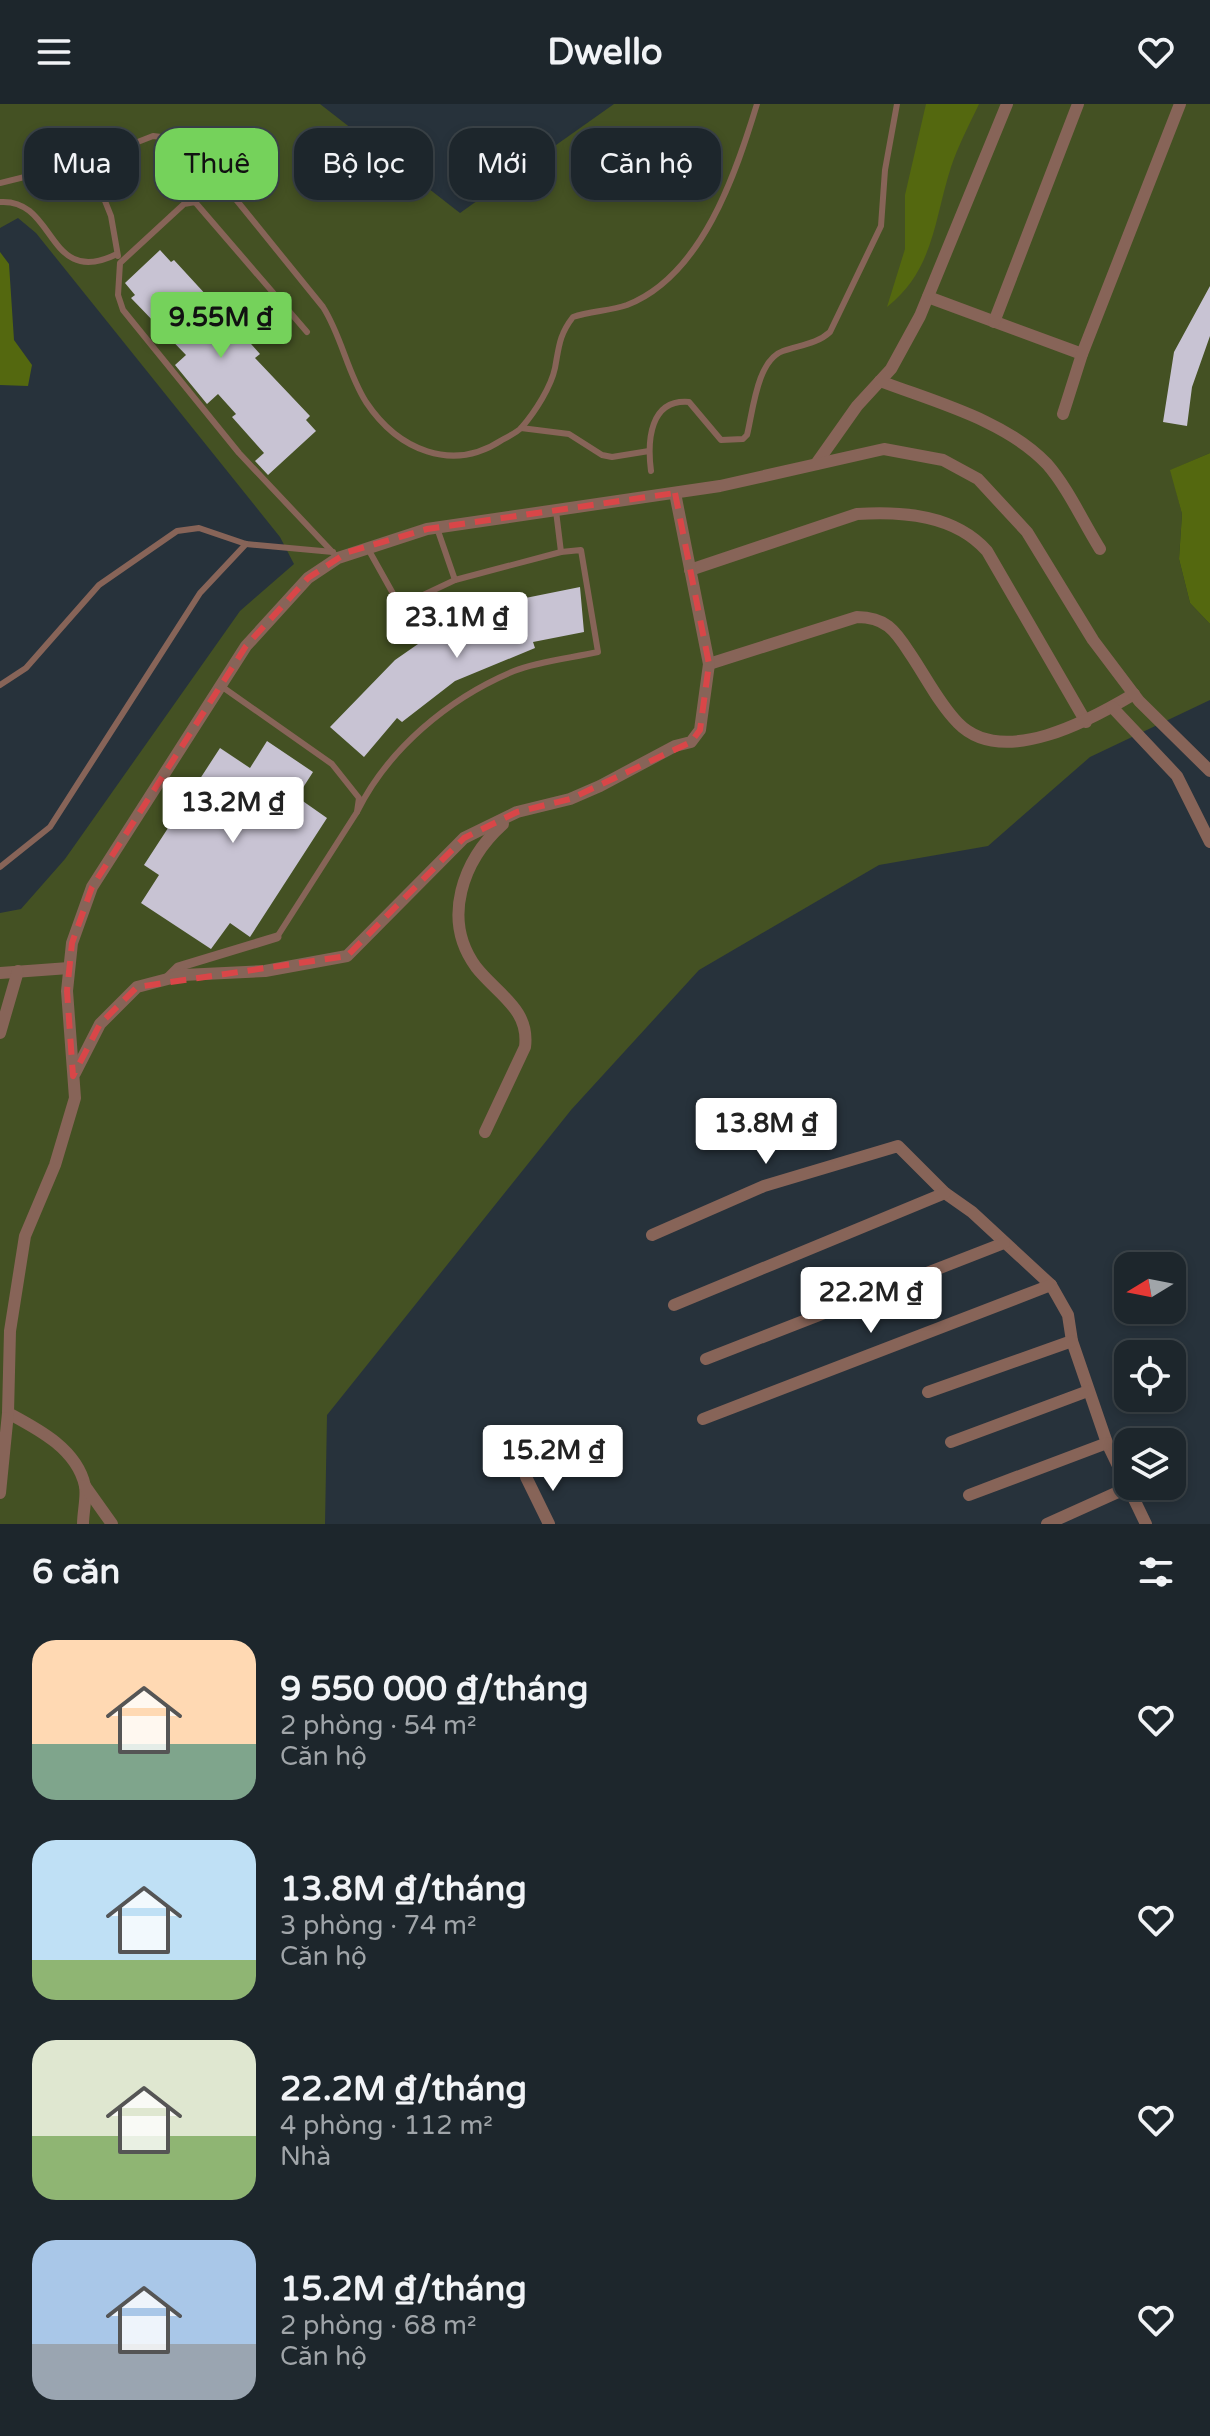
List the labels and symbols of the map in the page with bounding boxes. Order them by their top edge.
pin: 9.55M ₫ [147,292,295,360]
pin: 23.1M ₫ [383,592,531,660]
pin: 13.2M ₫ [159,777,307,845]
pin: 13.8M ₫ [692,1098,840,1166]
north arrow [1114,1252,1186,1324]
pin: 22.2M ₫ [797,1267,945,1335]
pin: 15.2M ₫ [479,1425,627,1493]

